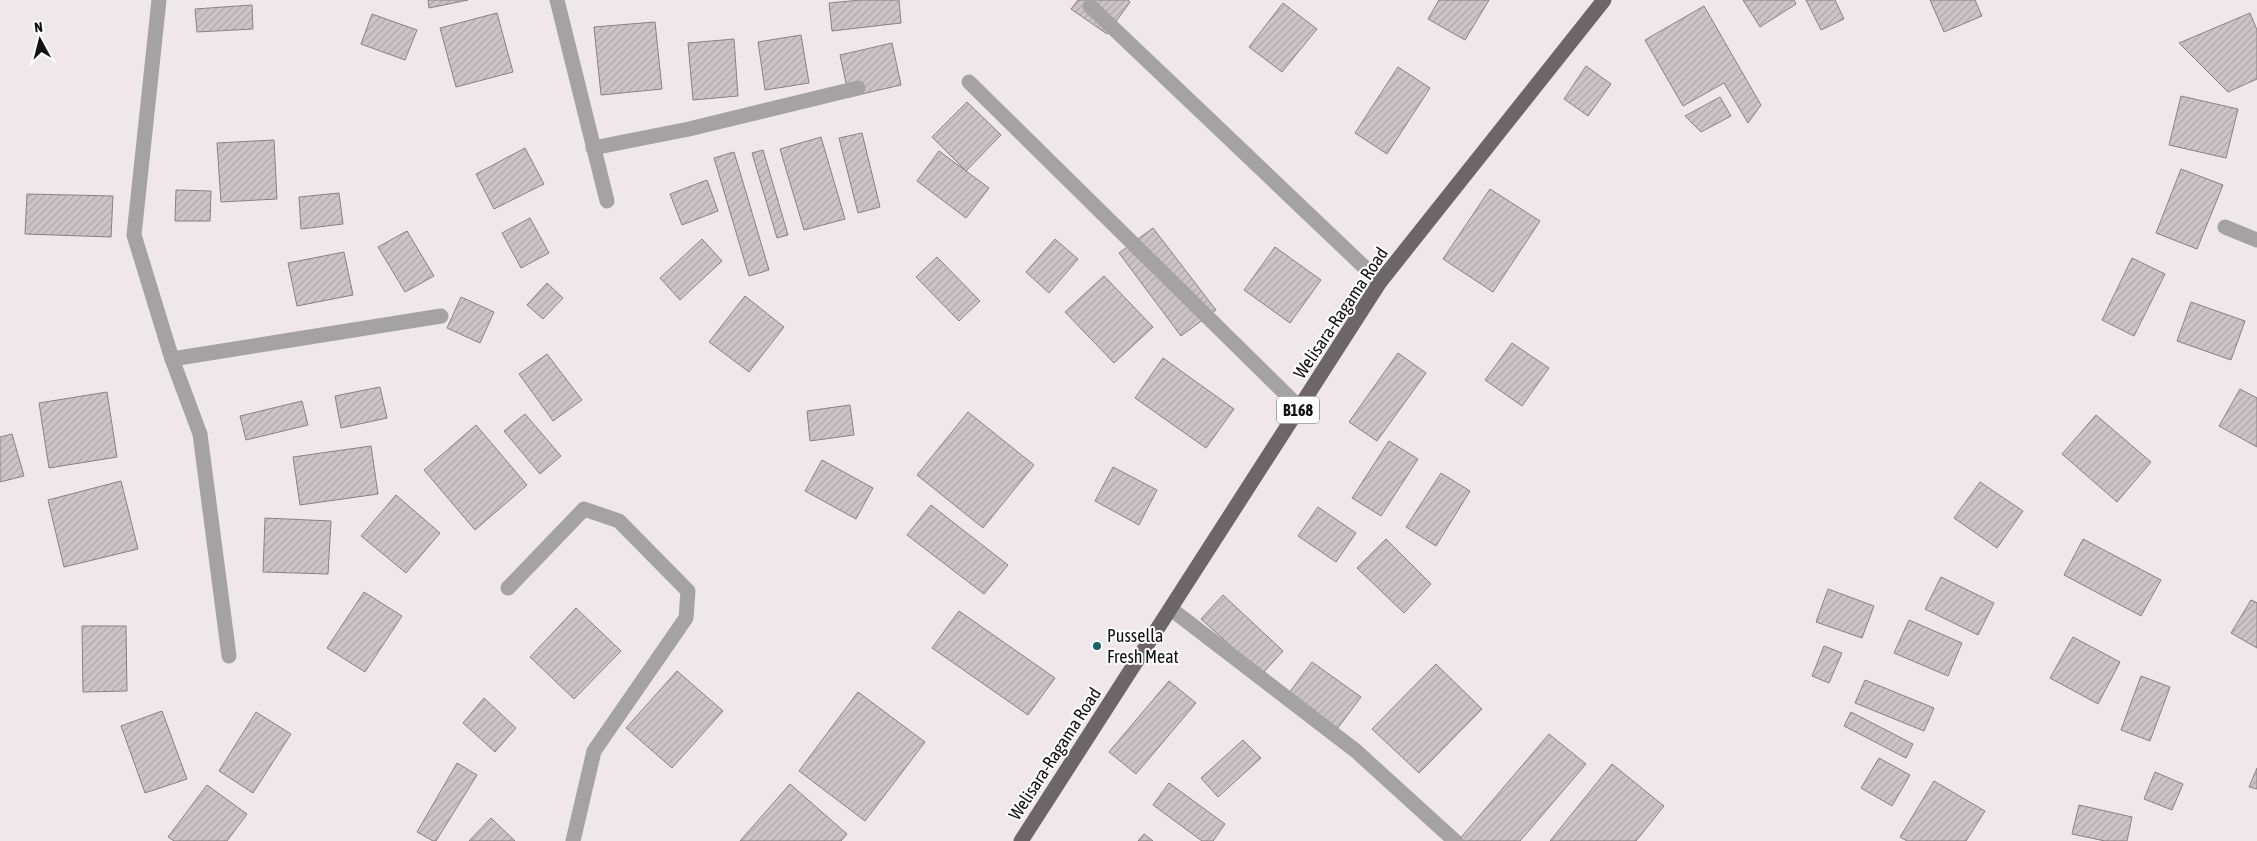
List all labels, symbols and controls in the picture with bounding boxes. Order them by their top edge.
north arrow [15,15,65,65]
text: N [33,19,43,36]
street label: Welisara-Ragama Road [1289,243,1392,382]
road number: B168 [1277,396,1319,424]
place label: Pussella Fresh Meat [1107,625,1179,667]
marker: Pussella Fresh Meat [1091,640,1103,652]
street label: Welisara-Ragama Road [1004,684,1105,824]

